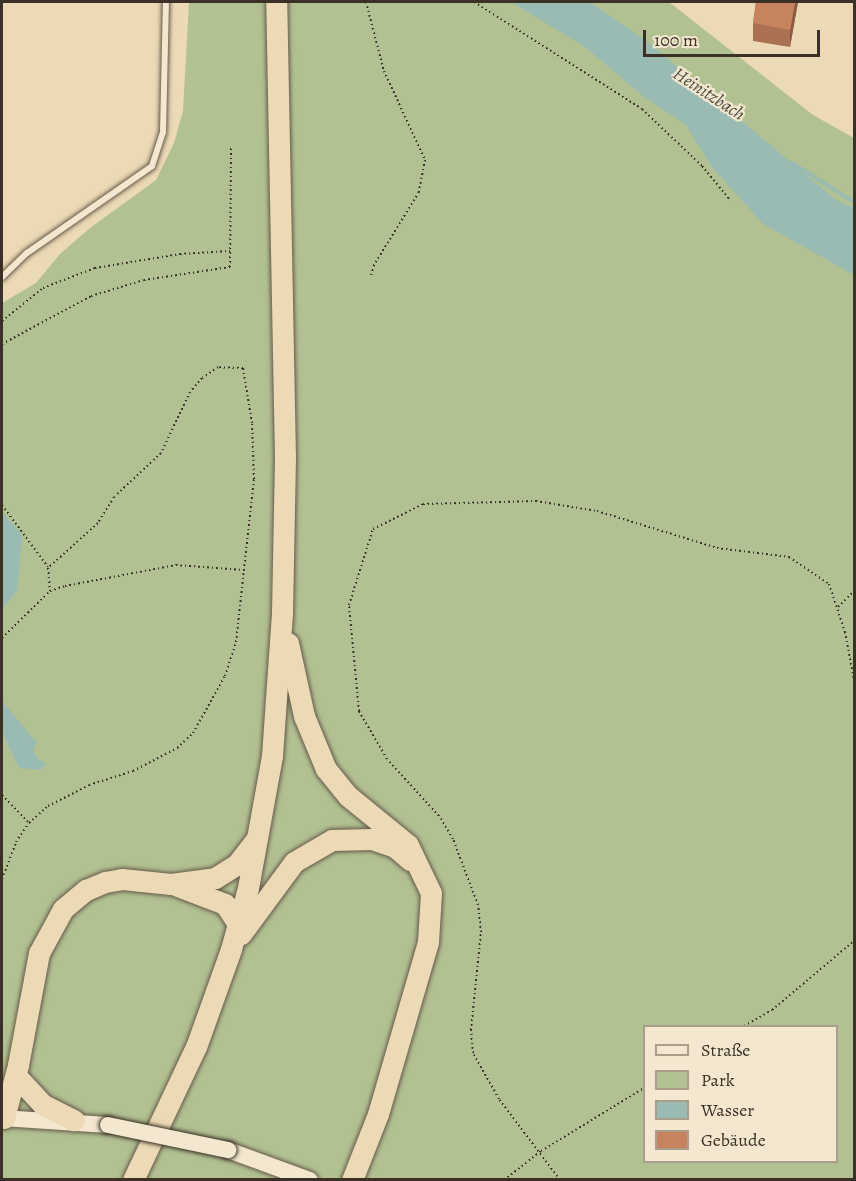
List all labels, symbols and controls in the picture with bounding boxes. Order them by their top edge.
scale bar [646,18,823,56]
text: 100 m [654,28,698,52]
water label: Heinitzbach [669,63,749,125]
legend [643,1025,838,1163]
text: Straße [701,1038,750,1062]
text: Park [701,1068,735,1092]
text: Wasser [701,1098,754,1122]
text: Gebäude [701,1128,766,1152]

